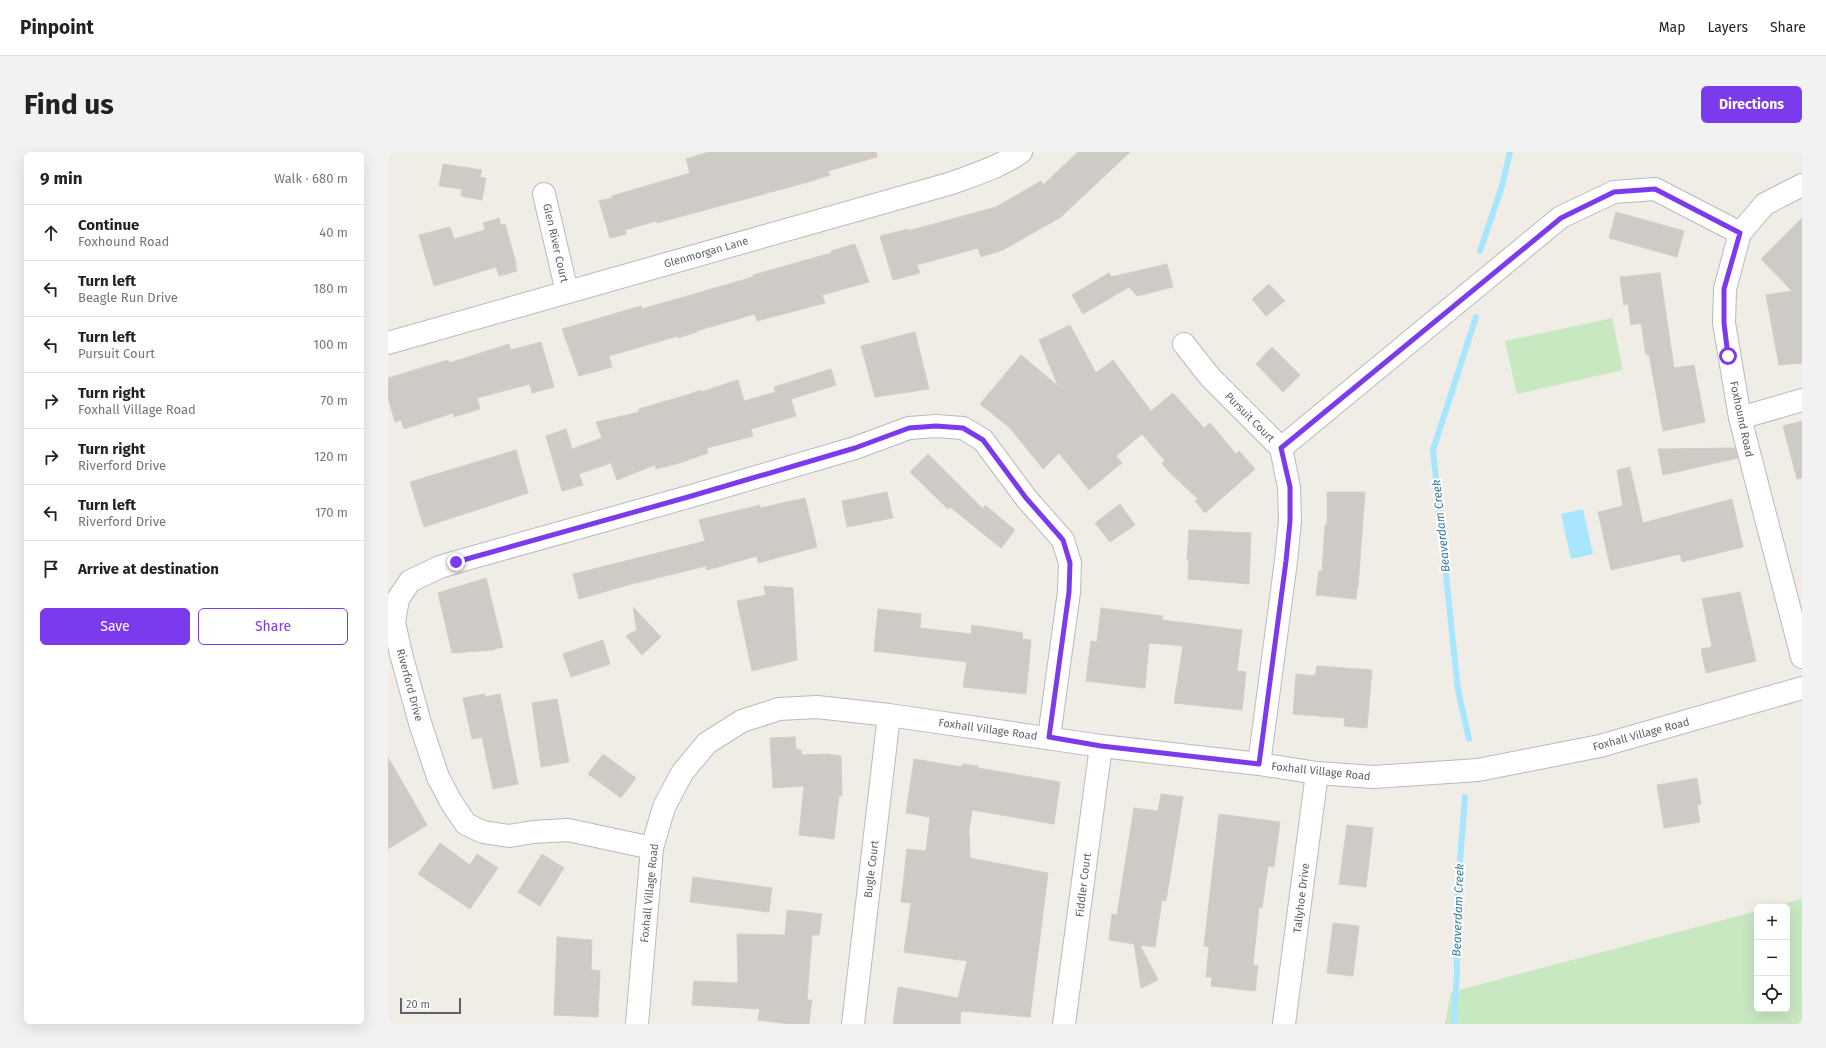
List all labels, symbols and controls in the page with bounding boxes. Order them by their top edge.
text: Pinpoint [20,16,94,39]
text: Map [1659,19,1685,36]
text: Layers [1707,19,1748,36]
text: Share [1770,19,1806,36]
button: Directions [1701,86,1802,123]
text: Find us [24,88,114,121]
text: 9 min [40,168,83,189]
text: Walk · 680 m [274,171,348,186]
street label: Glen River Court [540,202,571,284]
text: Continue [78,216,139,234]
icon: ahead [40,222,62,244]
text: 40 m [319,225,348,240]
text: Foxhound Road [78,234,169,249]
street label: Glenmorgan Lane [662,234,750,271]
text: Turn left [78,272,136,290]
icon: left [40,278,62,300]
text: 180 m [313,281,348,296]
text: Beagle Run Drive [78,290,178,305]
text: Turn left [78,328,136,346]
icon: left [40,334,62,356]
text: 100 m [313,337,348,352]
text: Pursuit Court [78,346,155,361]
route start [1719,347,1737,365]
street label: Foxhound Road [1727,380,1756,458]
text: Turn right [78,384,145,402]
icon: right [40,390,62,412]
street label: Pursuit Court [1222,390,1277,445]
text: 70 m [321,393,348,408]
text: Foxhall Village Road [78,402,196,417]
text: Turn right [78,440,145,458]
icon: right [40,446,62,468]
text: 120 m [314,449,348,464]
text: Riverford Drive [78,458,166,473]
water label: Beaverdam Creek [1429,479,1453,573]
text: Turn left [78,496,136,514]
icon: left [40,502,62,524]
text: 170 m [315,505,348,520]
text: Riverford Drive [78,514,166,529]
route end [447,553,465,571]
icon: arrive [40,558,62,580]
text: Arrive at destination [78,560,219,578]
button: Save [40,608,190,645]
button: Share [198,608,348,645]
street label: Riverford Drive [394,647,425,723]
street label: Foxhall Village Road [1591,715,1691,754]
street label: Foxhall Village Road [938,716,1038,743]
street label: Foxhall Village Road [1271,760,1371,783]
street label: Bugle Court [862,840,881,899]
street label: Foxhall Village Road [638,843,661,943]
street label: Fiddler Court [1073,852,1094,918]
street label: Tallyhoe Drive [1291,862,1312,934]
water label: Beaverdam Creek [1449,863,1467,957]
map controls [1754,904,1790,1012]
button: + [1754,904,1790,940]
button: − [1754,940,1790,976]
button: locate [1754,976,1790,1012]
scale bar [400,996,461,1015]
text: 20 m [406,998,430,1011]

